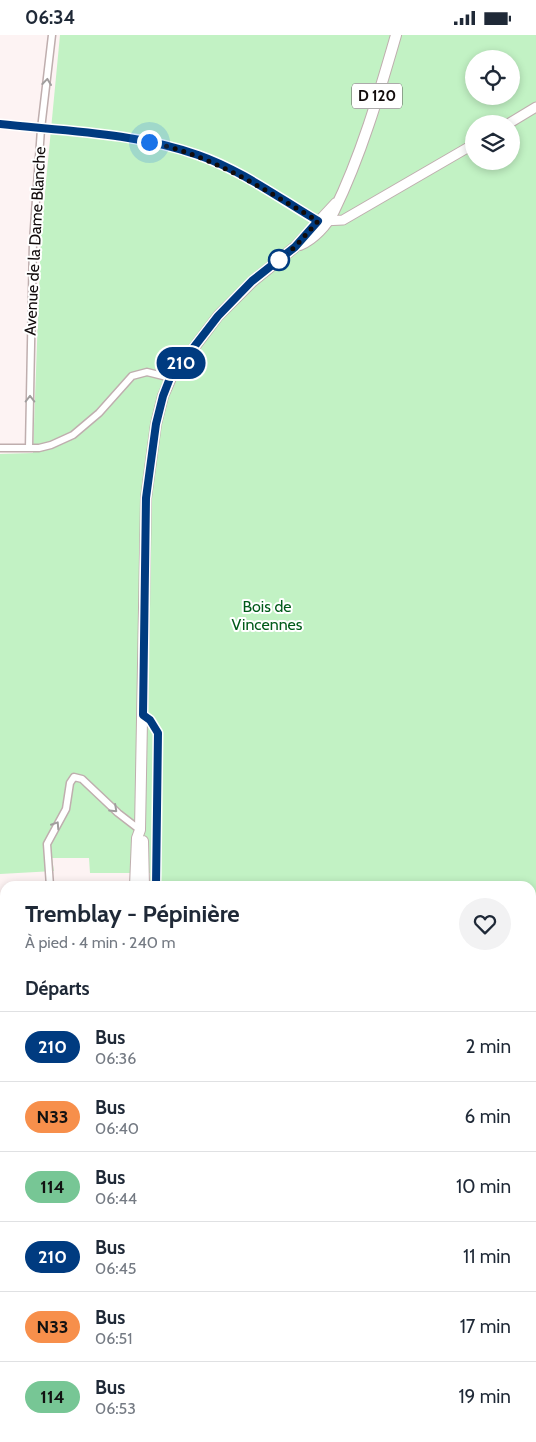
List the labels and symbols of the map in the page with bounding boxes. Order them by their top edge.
one-way arrow [41,78,52,86]
road number: D 120 [352,83,402,109]
your location [137,130,162,155]
street label: Avenue de la Dame Blanche [21,146,49,336]
unlabelled marker [268,249,290,271]
line badge: 210 [152,347,210,379]
one-way arrow [25,395,35,402]
park label: Bois de Vincennes [232,597,303,634]
one-way arrow [108,803,117,812]
one-way arrow [50,822,60,831]

